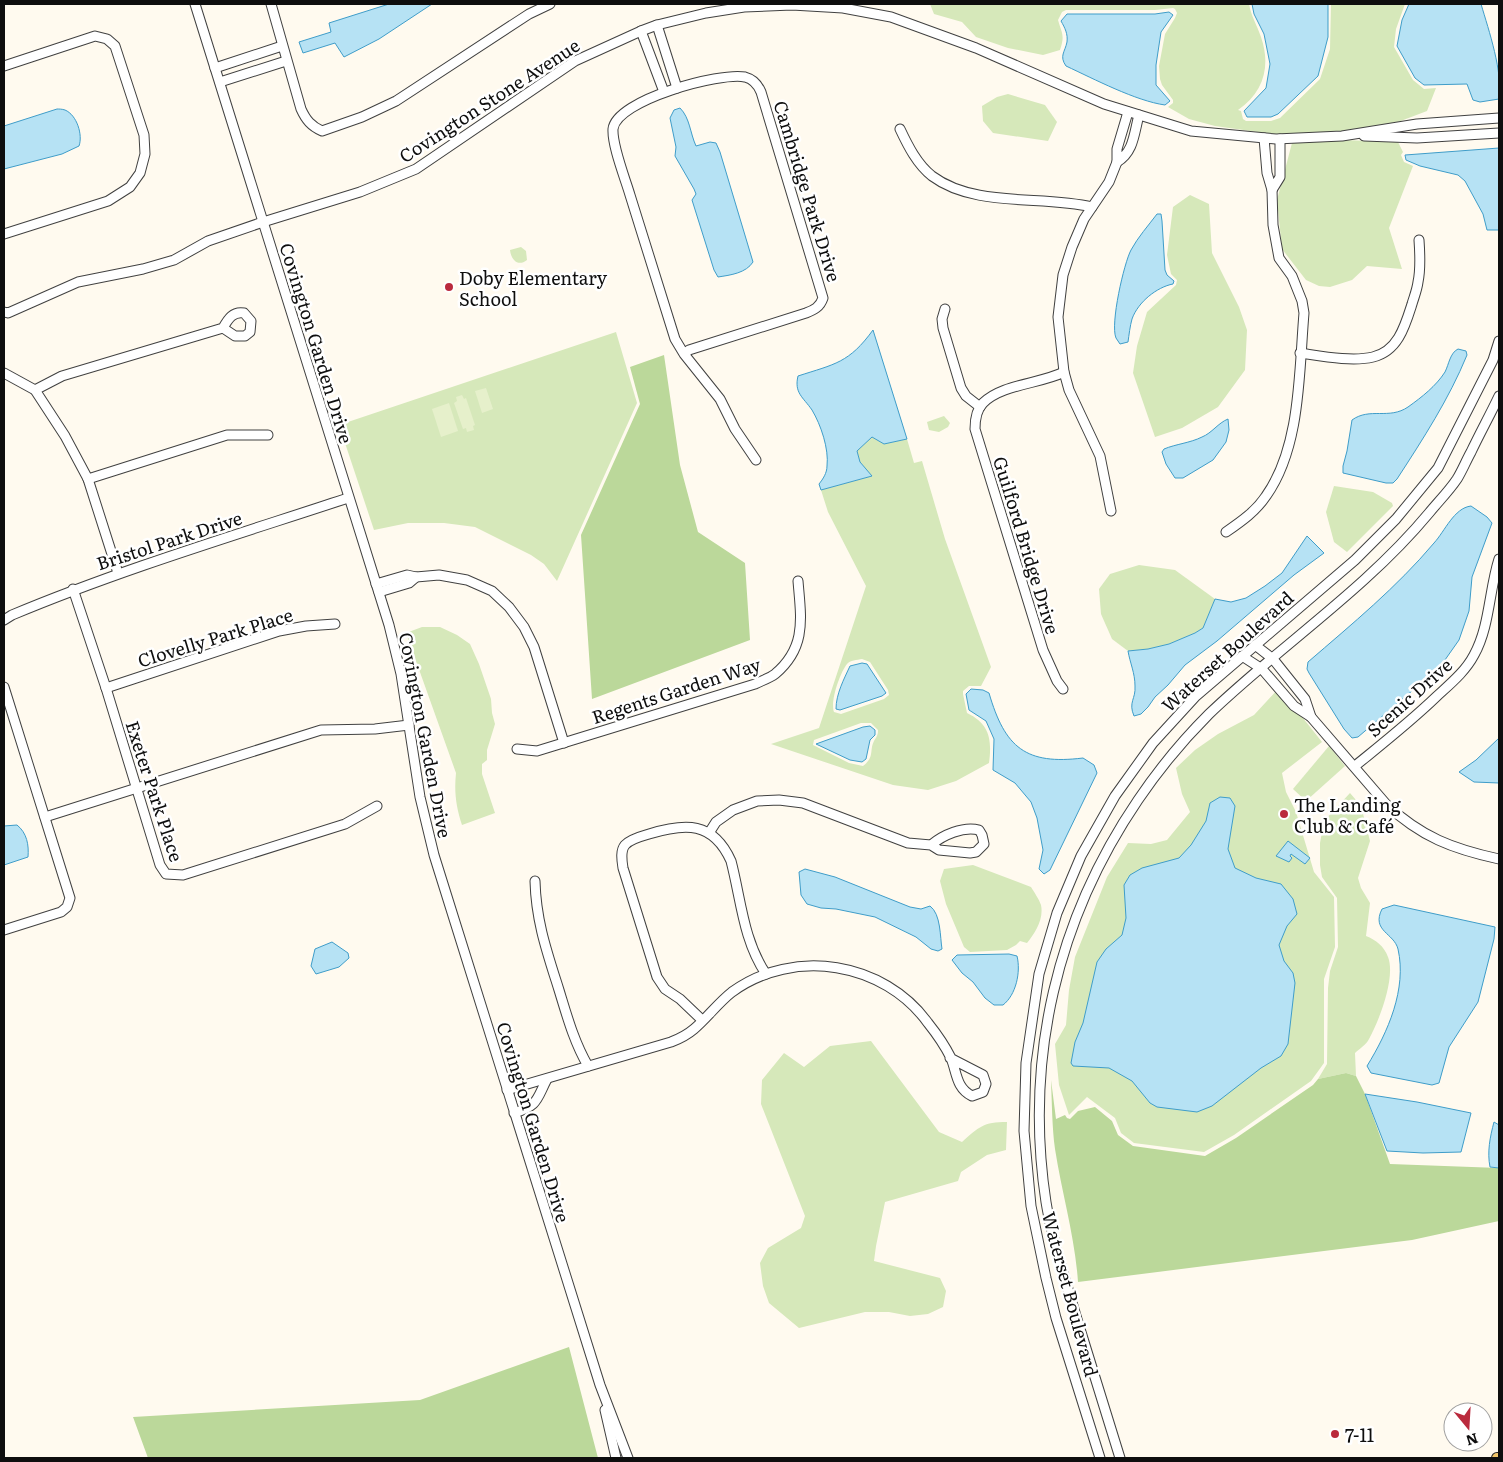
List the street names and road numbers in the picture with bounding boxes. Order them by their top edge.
street label: Covington Stone Avenue [393,31,585,169]
street label: Cambridge Park Drive [768,97,848,285]
street label: Covington Garden Drive [274,239,360,447]
street label: Guilford Bridge Drive [987,453,1067,637]
street label: Bristol Park Drive [93,504,245,576]
street label: Waterset Boulevard [1155,584,1299,718]
street label: Clovelly Park Place [134,601,296,673]
street label: Covington Garden Drive [393,630,459,840]
street label: Regents Garden Way [588,650,764,730]
street label: Scenic Drive [1360,651,1458,743]
street label: Exeter Park Place [119,717,191,865]
street label: Covington Garden Drive [491,1018,577,1226]
street label: Waterset Boulevard [1036,1209,1106,1379]

